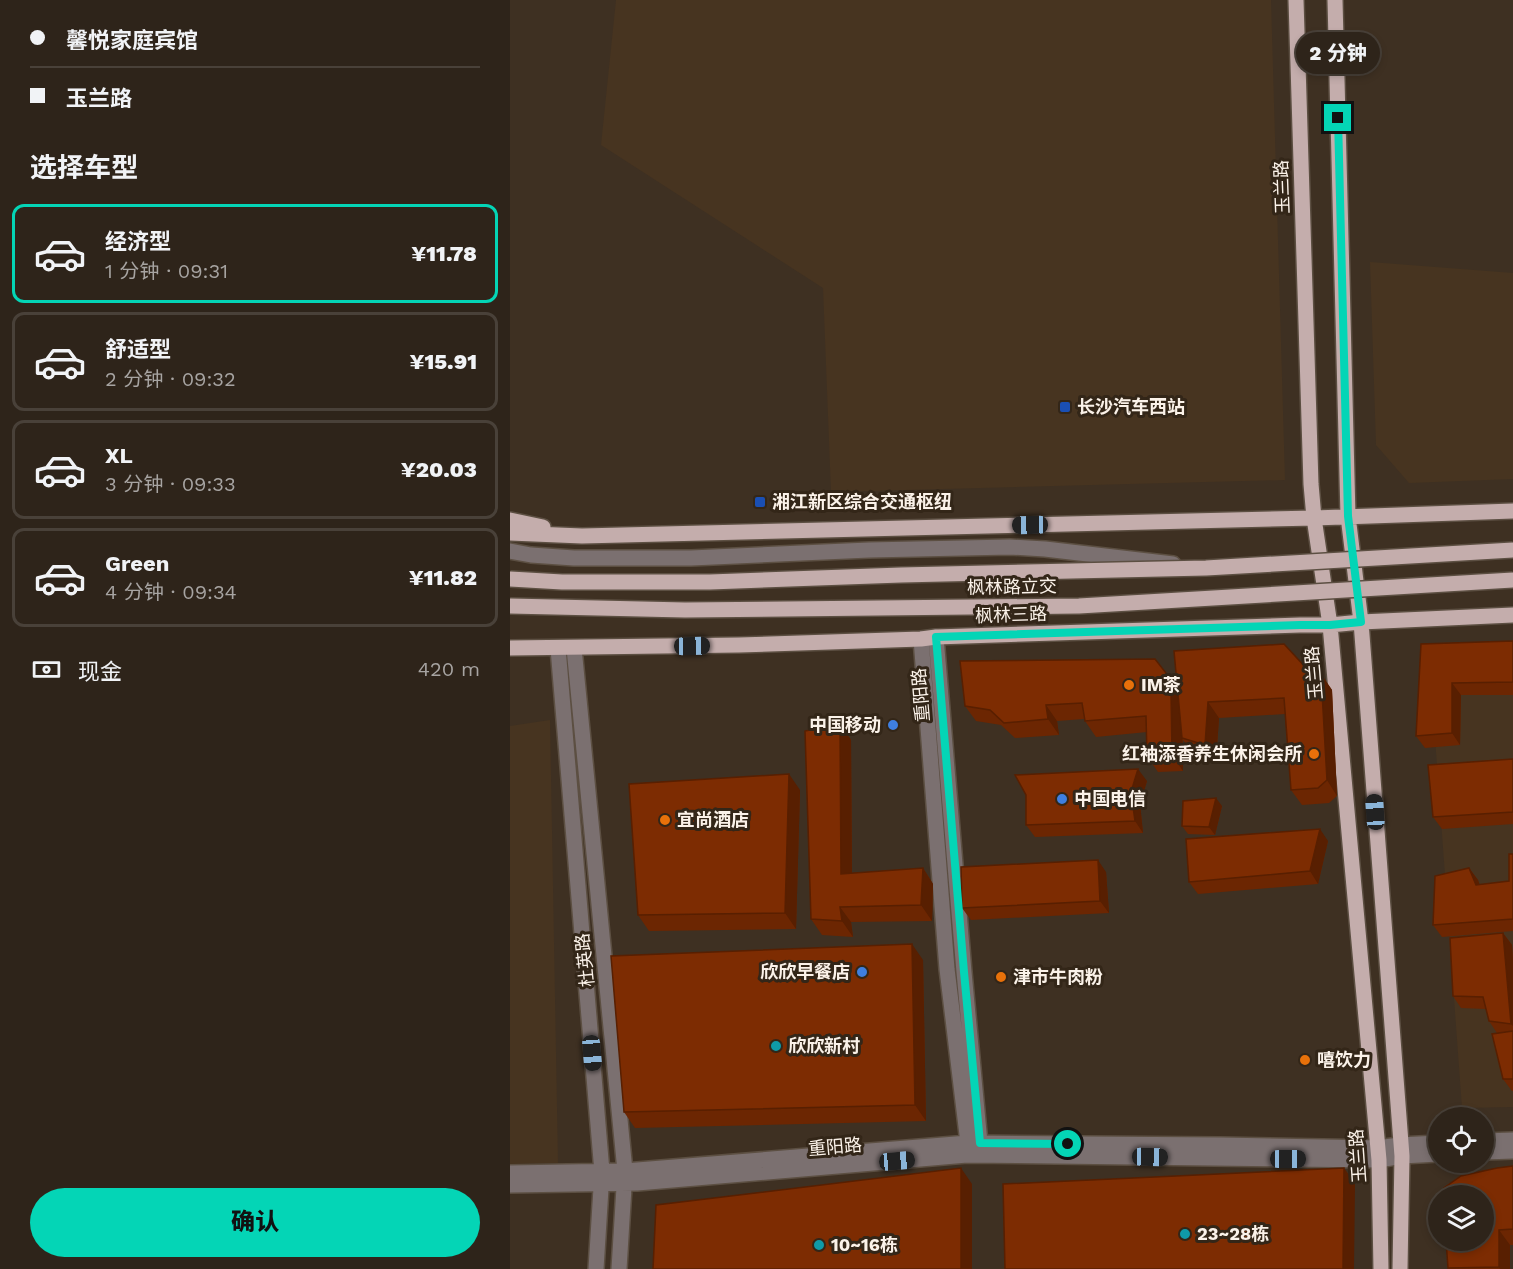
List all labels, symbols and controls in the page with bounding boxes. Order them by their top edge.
text: 馨悦家庭宾馆 [66,28,198,53]
callout: 2 分钟 [1296,31,1380,73]
text: 2 分钟 [1309,41,1367,65]
text: 玉兰路 [66,86,132,111]
route end [1324,104,1351,131]
text: 选择车型 [30,152,138,184]
street label: 玉兰路 [1270,160,1293,214]
icon: car [33,227,87,281]
text: 经济型 [105,229,171,254]
text: ¥11.78 [411,241,477,266]
text: 1 分钟 · 09:31 [105,259,228,283]
icon: car [33,335,87,389]
text: 舒适型 [105,337,171,362]
text: ¥15.91 [409,349,477,374]
text: 2 分钟 · 09:32 [105,367,236,391]
place label: 长沙汽车西站 [1077,396,1185,417]
marker: 长沙汽车西站 [1058,400,1072,414]
icon: car [33,443,87,497]
text: XL [105,443,133,468]
text: ¥20.03 [401,457,477,482]
text: 3 分钟 · 09:33 [105,472,236,496]
place label: 湘江新区综合交通枢纽 [772,491,952,512]
marker: 湘江新区综合交通枢纽 [753,495,767,509]
car [1012,516,1048,534]
icon: car [33,551,87,605]
text: Green [105,551,169,576]
text: ¥11.82 [409,565,477,590]
street label: 枫林路立交 [967,575,1057,598]
text: 4 分钟 · 09:34 [105,580,237,604]
street label: 枫林三路 [975,603,1047,626]
car [674,637,710,655]
street label: 玉兰路 [1301,645,1326,701]
icon: cash [30,653,63,686]
text: 420 m [418,657,480,681]
text: 现金 [78,659,122,684]
street label: 重阳路 [908,667,933,723]
place label: IM茶 [1141,674,1181,695]
marker: IM茶 [1122,678,1136,692]
place label: 中国移动 [809,714,881,735]
marker: 中国移动 [886,718,900,732]
place label: 红袖添香养生休闲会所 [1122,743,1302,764]
marker: 红袖添香养生休闲会所 [1307,747,1321,761]
place label: 中国电信 [1074,788,1146,809]
marker: 中国电信 [1055,792,1069,806]
car [1365,793,1385,831]
place label: 宜尚酒店 [677,809,749,830]
marker: 宜尚酒店 [658,813,672,827]
street label: 杜英路 [571,932,598,988]
place label: 欣欣早餐店 [760,961,850,982]
marker: 欣欣早餐店 [855,965,869,979]
place label: 津市牛肉粉 [1013,966,1103,987]
marker: 津市牛肉粉 [994,970,1008,984]
car [581,1034,603,1072]
place label: 欣欣新村 [788,1035,860,1056]
marker: 欣欣新村 [769,1039,783,1053]
place label: 嘻饮力 [1317,1049,1371,1070]
marker: 嘻饮力 [1298,1053,1312,1067]
map controls [1428,1107,1494,1251]
button: locate [1428,1107,1494,1173]
street label: 玉兰路 [1345,1128,1370,1184]
route start [1054,1130,1081,1157]
street label: 重阳路 [807,1134,863,1159]
car [1132,1148,1168,1166]
car [878,1150,916,1172]
car [1270,1150,1306,1168]
button: layers [1428,1185,1494,1251]
button: 确认 [30,1188,480,1257]
place label: 23~28栋 [1197,1223,1269,1244]
marker: 23~28栋 [1178,1227,1192,1241]
place label: 10~16栋 [831,1234,898,1255]
marker: 10~16栋 [812,1238,826,1252]

